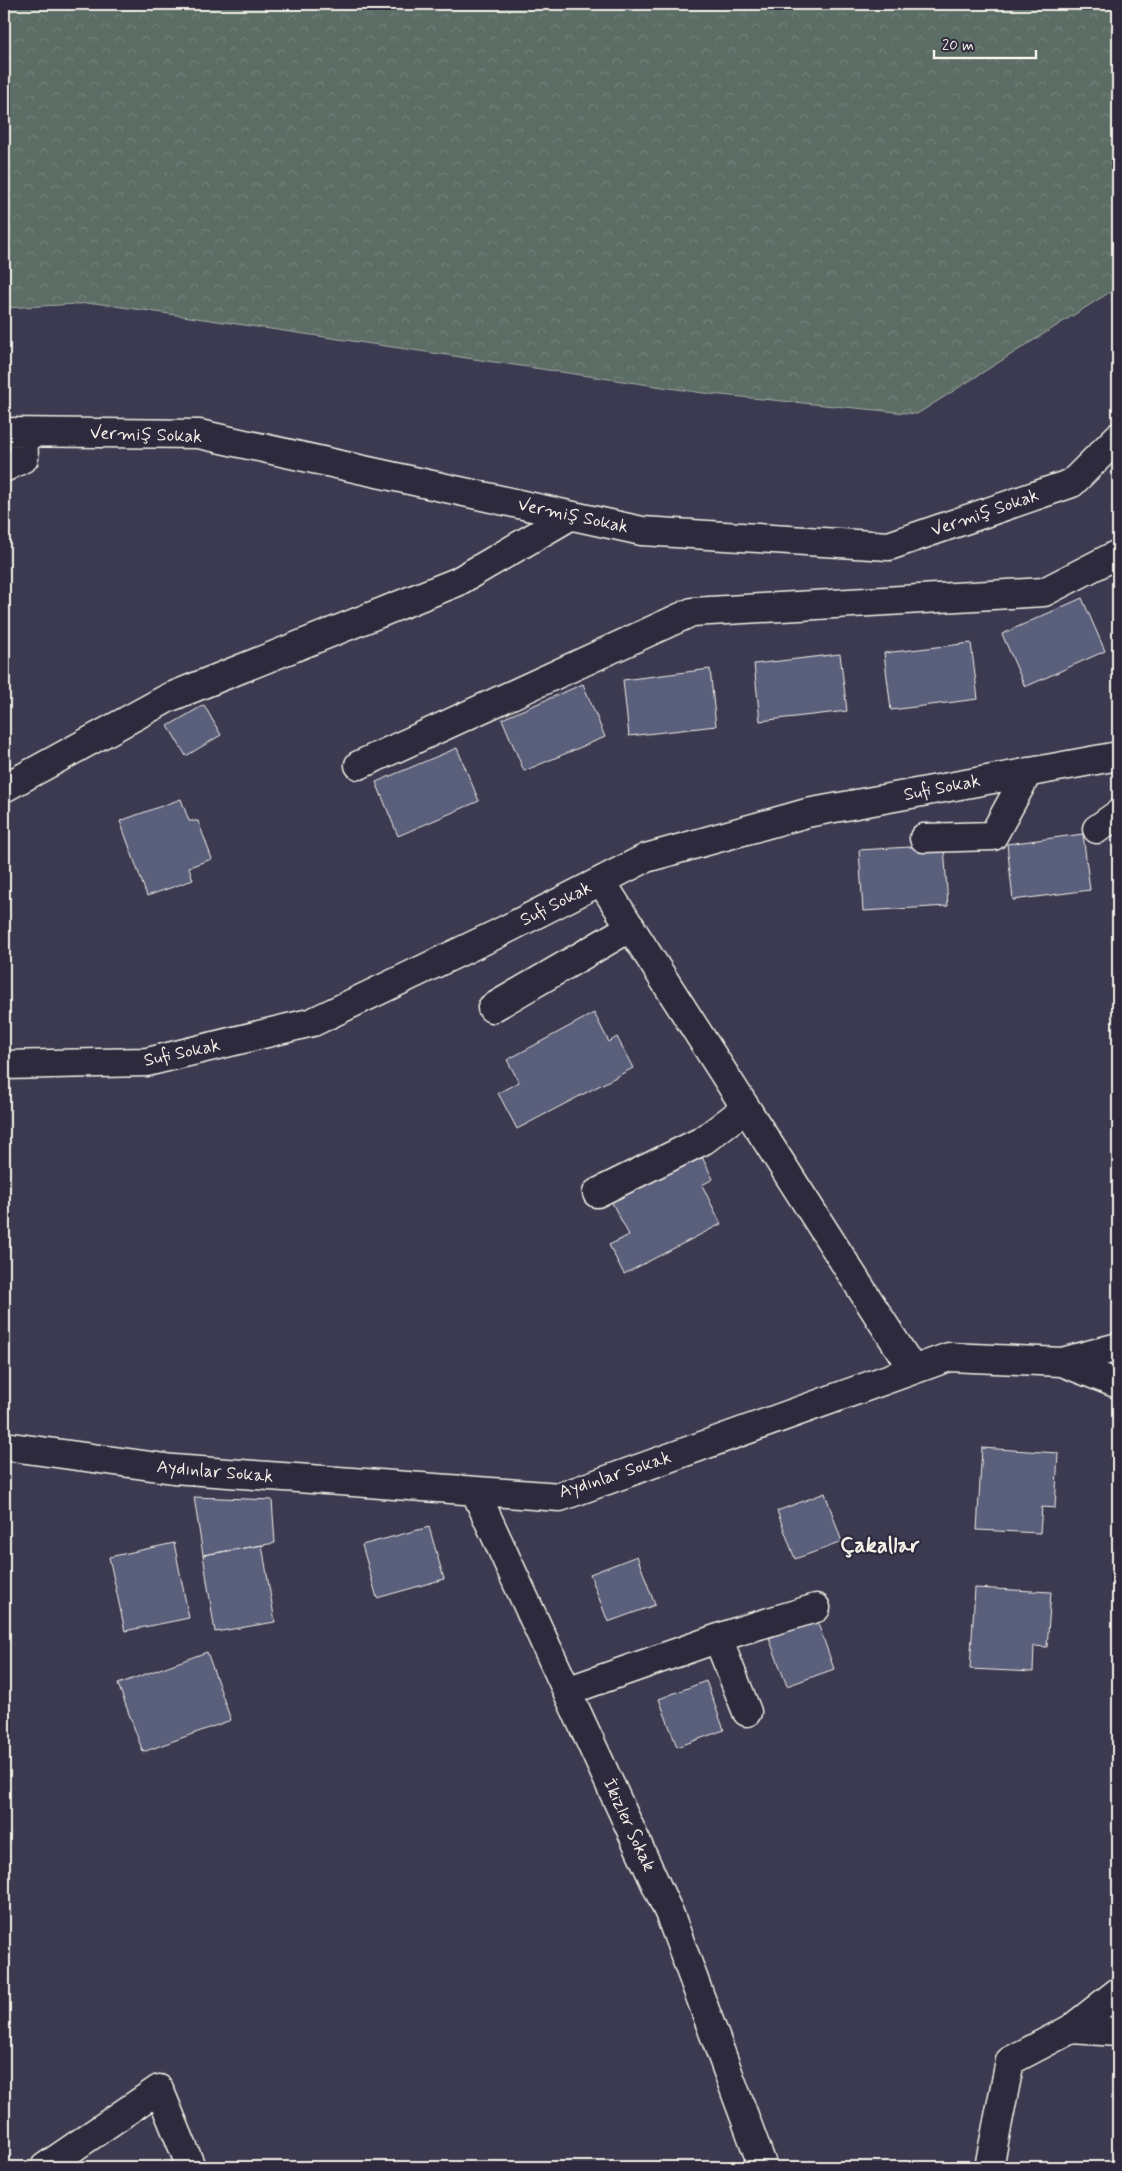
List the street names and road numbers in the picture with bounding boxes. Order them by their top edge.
street label: Vermiş Sokak [89,421,203,449]
street label: Vermiş Sokak [928,483,1042,543]
street label: Vermiş Sokak [516,493,631,539]
street label: Sufi Sokak [902,769,982,807]
street label: Sufi Sokak [516,876,596,932]
street label: Sufi Sokak [142,1033,222,1073]
street label: Aydınlar Sokak [556,1445,674,1504]
street label: Aydınlar Sokak [156,1455,274,1489]
street label: İkizler Sokak [597,1775,661,1875]

